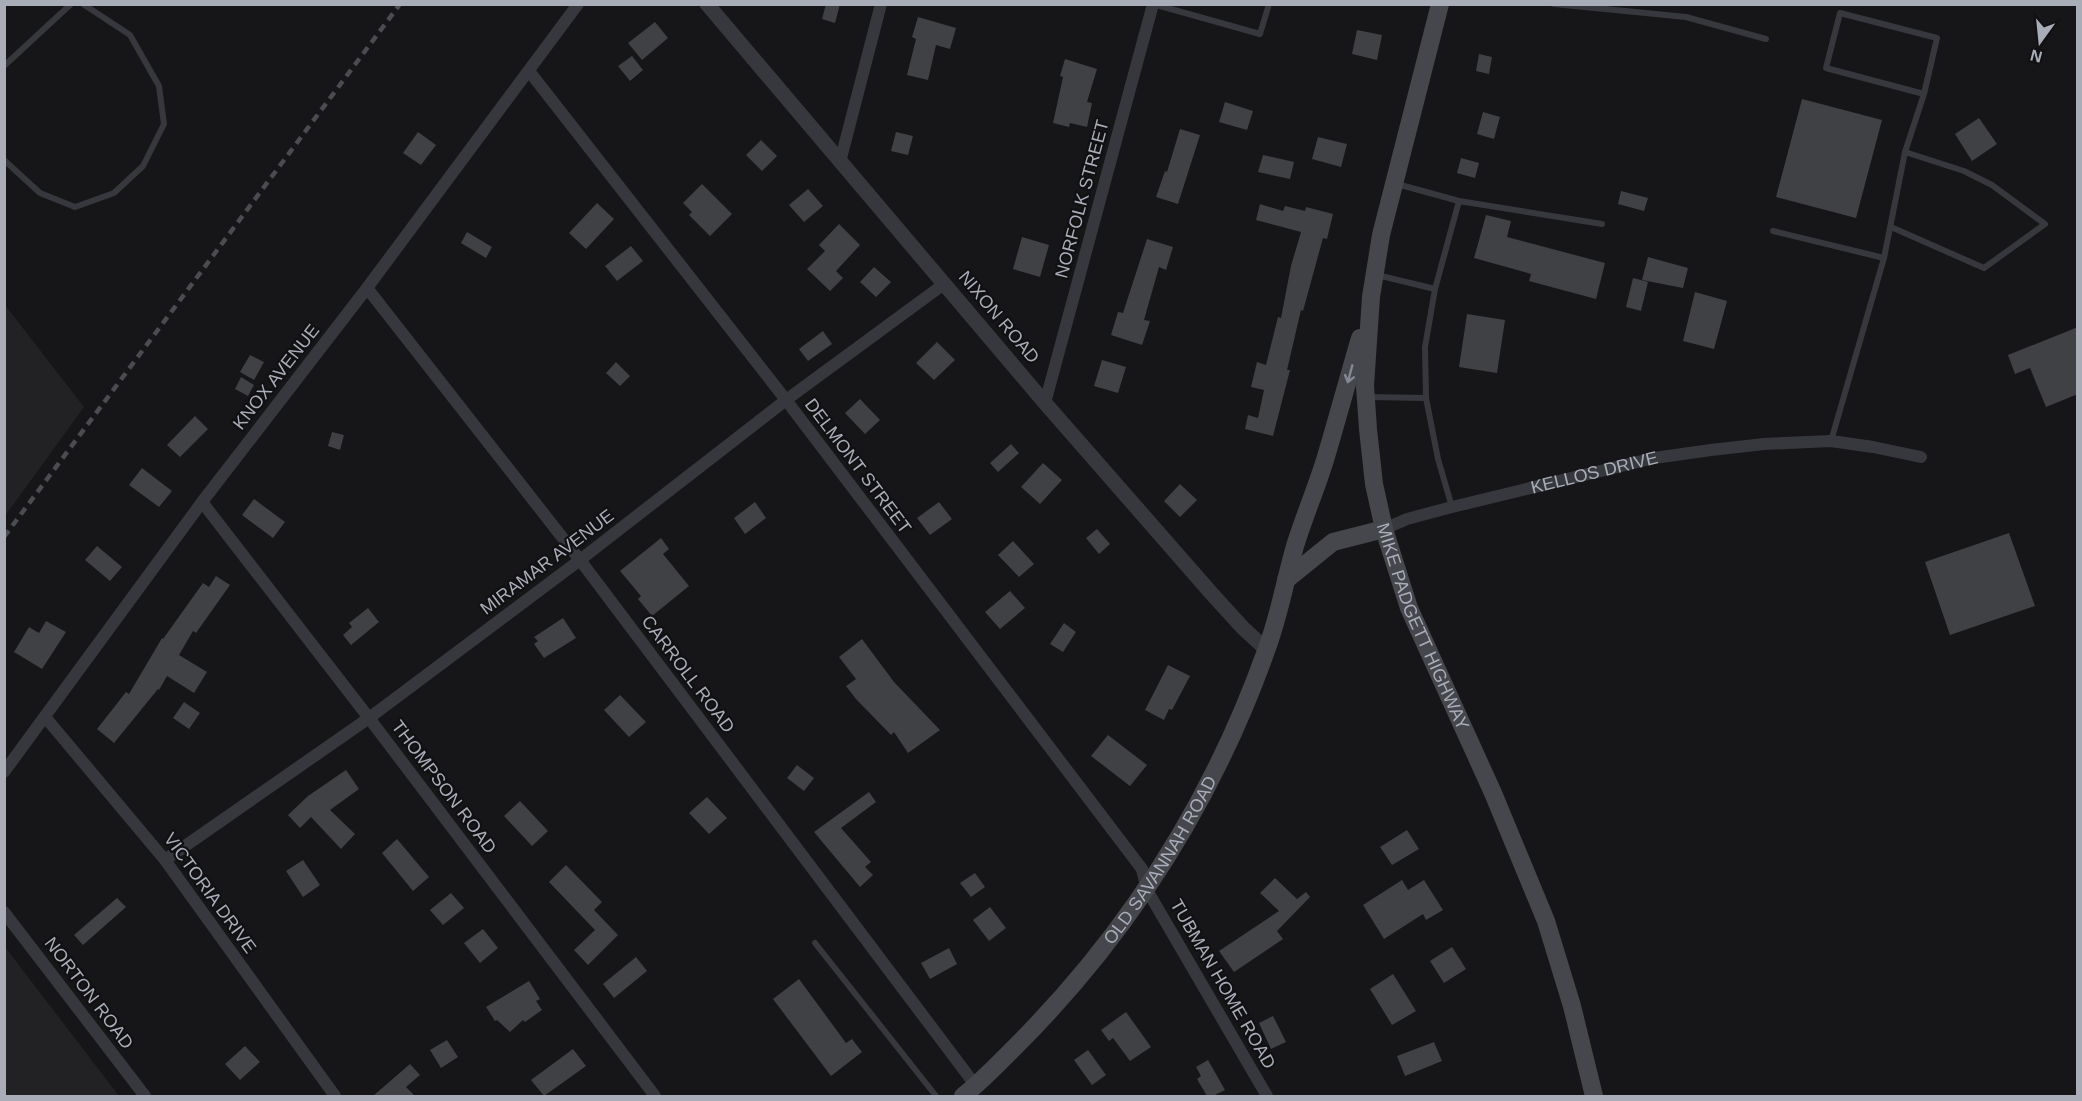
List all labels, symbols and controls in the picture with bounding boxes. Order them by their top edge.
north arrow [2010,12,2070,72]
text: N [2028,46,2044,66]
street label: NORFOLK STREET [1051,118,1113,280]
street label: NIXON ROAD [955,267,1043,367]
street label: KNOX AVENUE [229,321,323,433]
one-way arrow [1343,364,1355,383]
street label: DELMONT STREET [801,395,915,537]
street label: KELLOS DRIVE [1529,447,1660,498]
street label: MIRAMAR AVENUE [476,505,618,619]
street label: MIKE PADGETT HIGHWAY [1373,521,1473,733]
street label: CARROLL ROAD [637,612,739,736]
street label: THOMPSON ROAD [388,717,500,857]
street label: OLD SAVANNAH ROAD [1100,773,1221,948]
street label: VICTORIA DRIVE [160,829,260,957]
street label: TUBMAN HOME ROAD [1166,896,1280,1072]
street label: NORTON ROAD [41,933,137,1053]

